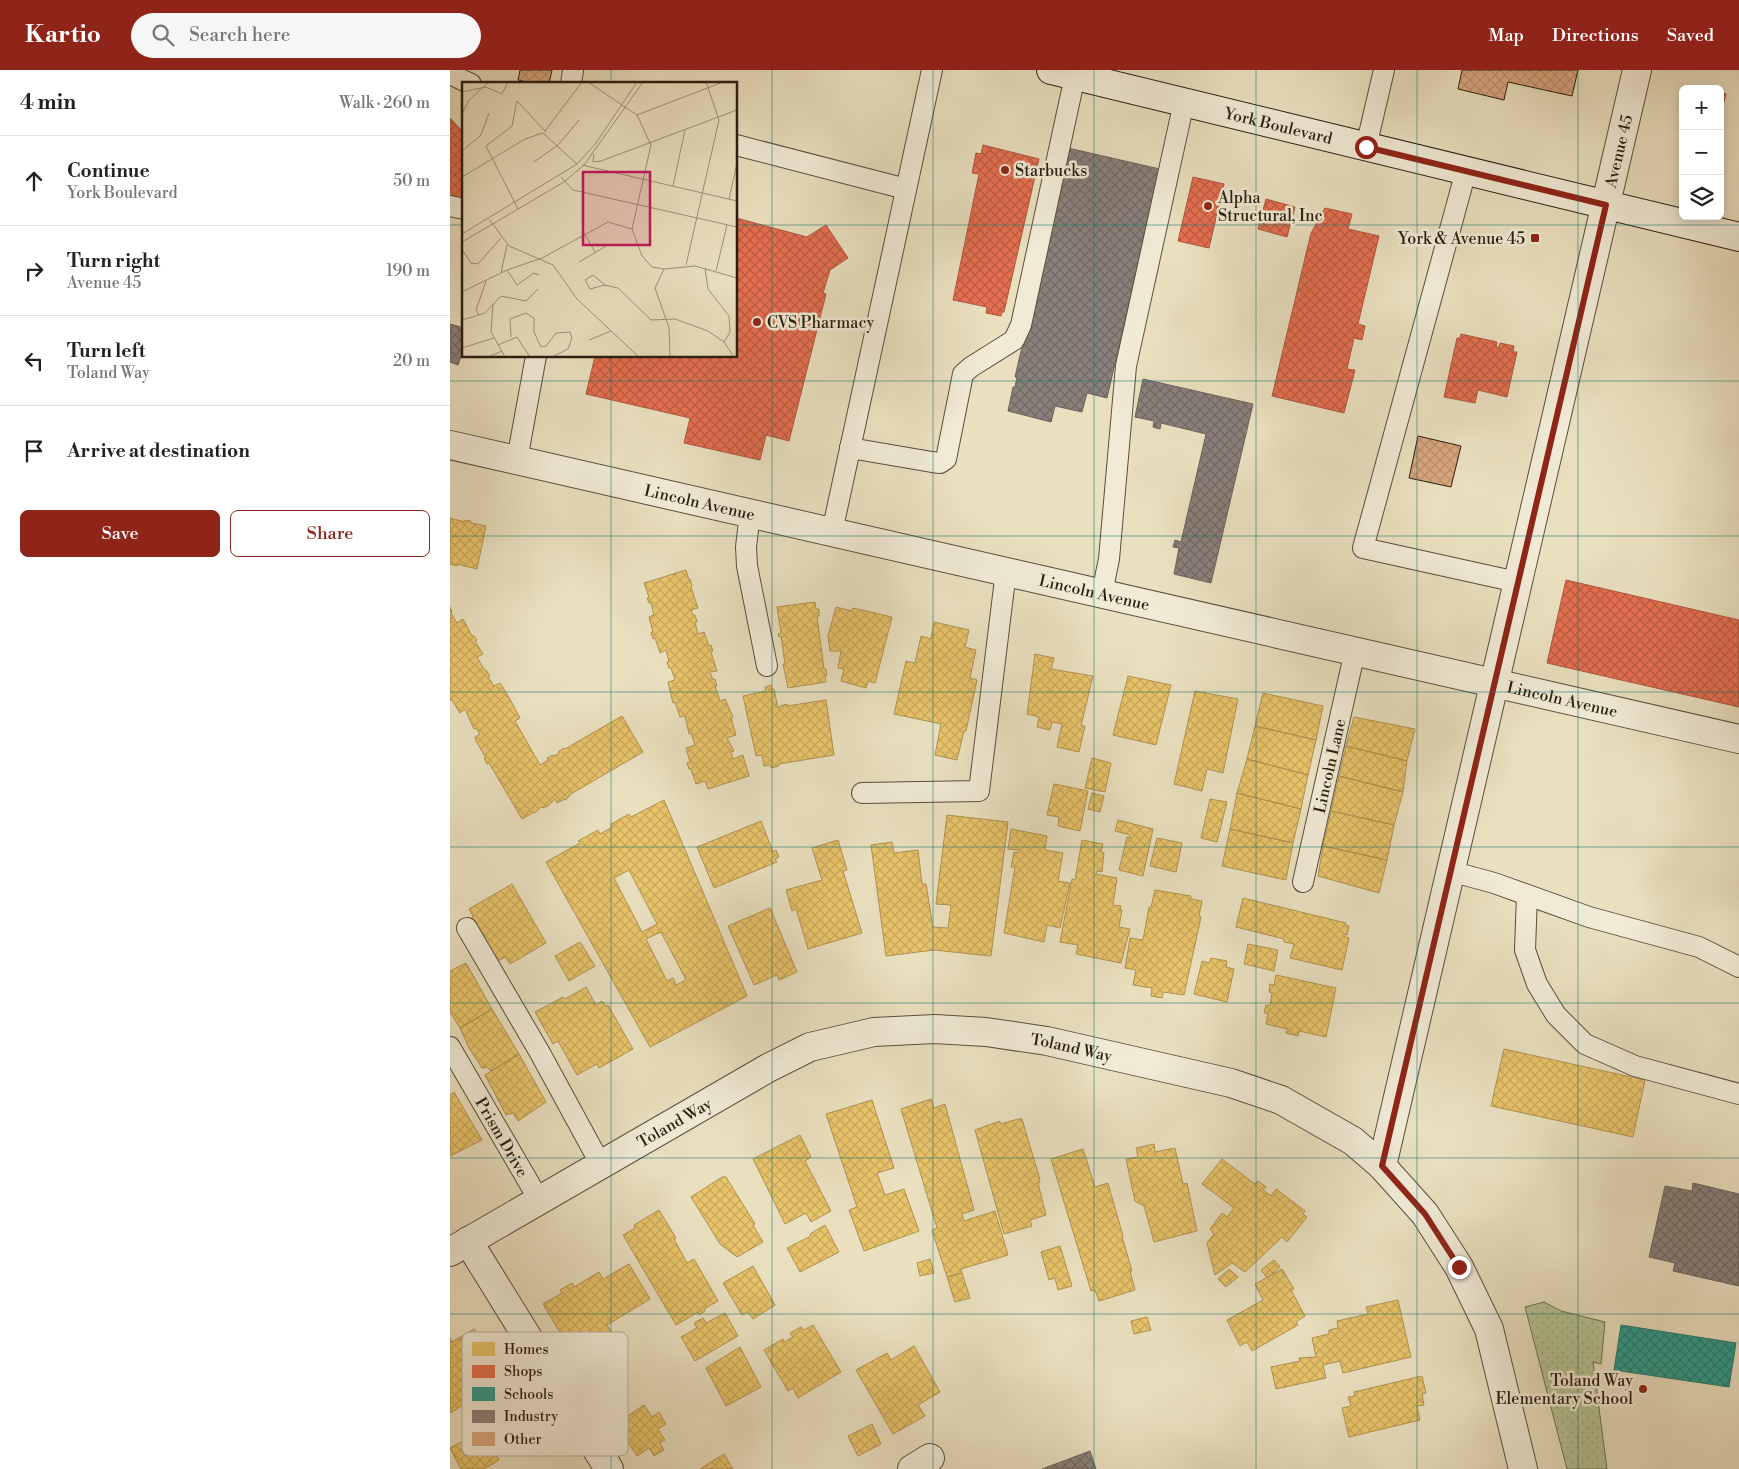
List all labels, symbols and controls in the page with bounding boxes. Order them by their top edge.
search box [131,13,481,58]
text: Kartio [25,20,101,50]
icon: search [149,21,177,49]
text: Search here [189,23,290,47]
text: Map [1488,24,1524,47]
text: Directions [1552,24,1639,47]
text: Saved [1667,24,1714,47]
inset map [462,82,738,358]
map controls [1679,85,1724,220]
button: + [1679,85,1724,130]
text: 4 min [20,90,76,116]
text: Walk · 260 m [339,93,430,113]
street label: York Boulevard [1221,103,1334,149]
street label: Avenue 45 [1601,113,1637,191]
button: − [1679,130,1724,175]
route start [1355,136,1378,159]
text: Continue [67,159,150,183]
place label: Starbucks [1015,161,1087,181]
marker: Starbucks [999,164,1011,176]
icon: ahead [20,167,48,195]
text: 50 m [393,171,430,191]
button: layers [1679,175,1724,220]
text: York Boulevard [67,183,178,203]
place label: Alpha Structural, Inc [1217,188,1323,226]
marker: Alpha Structural, Inc [1202,200,1214,212]
place label: York & Avenue 45 [1397,229,1525,249]
marker: York & Avenue 45 [1529,232,1541,244]
text: Turn right [67,249,160,273]
icon: right [20,257,48,285]
text: 190 m [386,261,430,281]
text: Avenue 45 [67,273,141,293]
place label: CVS Pharmacy [767,313,874,333]
marker: CVS Pharmacy [751,316,763,328]
text: Turn left [67,339,146,363]
icon: left [20,347,48,375]
text: 20 m [393,351,430,371]
text: Toland Way [67,363,150,383]
icon: arrive [20,437,48,465]
text: Arrive at destination [67,439,250,463]
street label: Lincoln Avenue [642,481,757,525]
button: Save [20,510,220,557]
button: Share [230,510,430,557]
street label: Lincoln Avenue [1037,571,1151,615]
street label: Lincoln Avenue [1505,677,1619,722]
street label: Lincoln Lane [1310,717,1350,815]
street label: Toland Way [1029,1030,1114,1067]
street label: Prism Drive [471,1094,532,1181]
street label: Toland Way [634,1094,716,1153]
route end [1448,1256,1471,1279]
legend [462,1332,628,1456]
text: Homes [504,1341,549,1359]
text: Shops [504,1363,542,1381]
place label: Toland Way Elementary School [1496,1371,1633,1409]
marker: Toland Way Elementary School [1637,1383,1649,1395]
text: Schools [504,1386,553,1404]
text: Industry [504,1408,558,1426]
text: Other [504,1431,542,1449]

